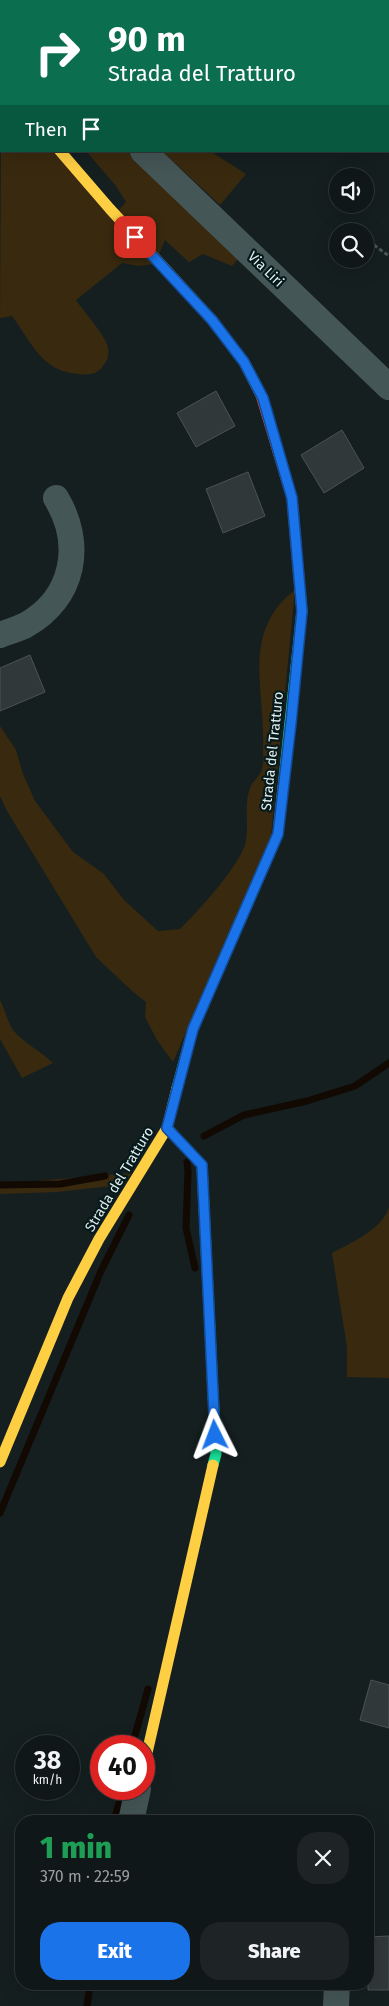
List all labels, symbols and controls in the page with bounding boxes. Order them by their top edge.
text: 90 m [108,18,186,60]
icon: right [25,20,90,85]
text: Strada del Tratturo [108,60,296,87]
icon: arrive [77,115,105,143]
text: Then [25,118,67,141]
map controls [329,168,374,268]
button: sound [329,168,374,213]
pin [114,216,156,258]
icon: arrive [121,223,149,251]
button: search [329,223,374,268]
street label: Via Liri [244,248,287,291]
street label: Strada del Tratturo [258,691,287,811]
street label: Strada del Tratturo [81,1124,157,1235]
position arrow [188,1408,240,1460]
speed limit sign: 40 [90,1735,155,1800]
text: 38 [34,1746,61,1776]
text: km/h [33,1773,62,1787]
text: 1 min [40,1830,112,1866]
button: close [297,1832,349,1884]
text: 370 m · 22:59 [40,1867,130,1886]
button: Exit [40,1922,190,1980]
button: Share [200,1922,349,1980]

